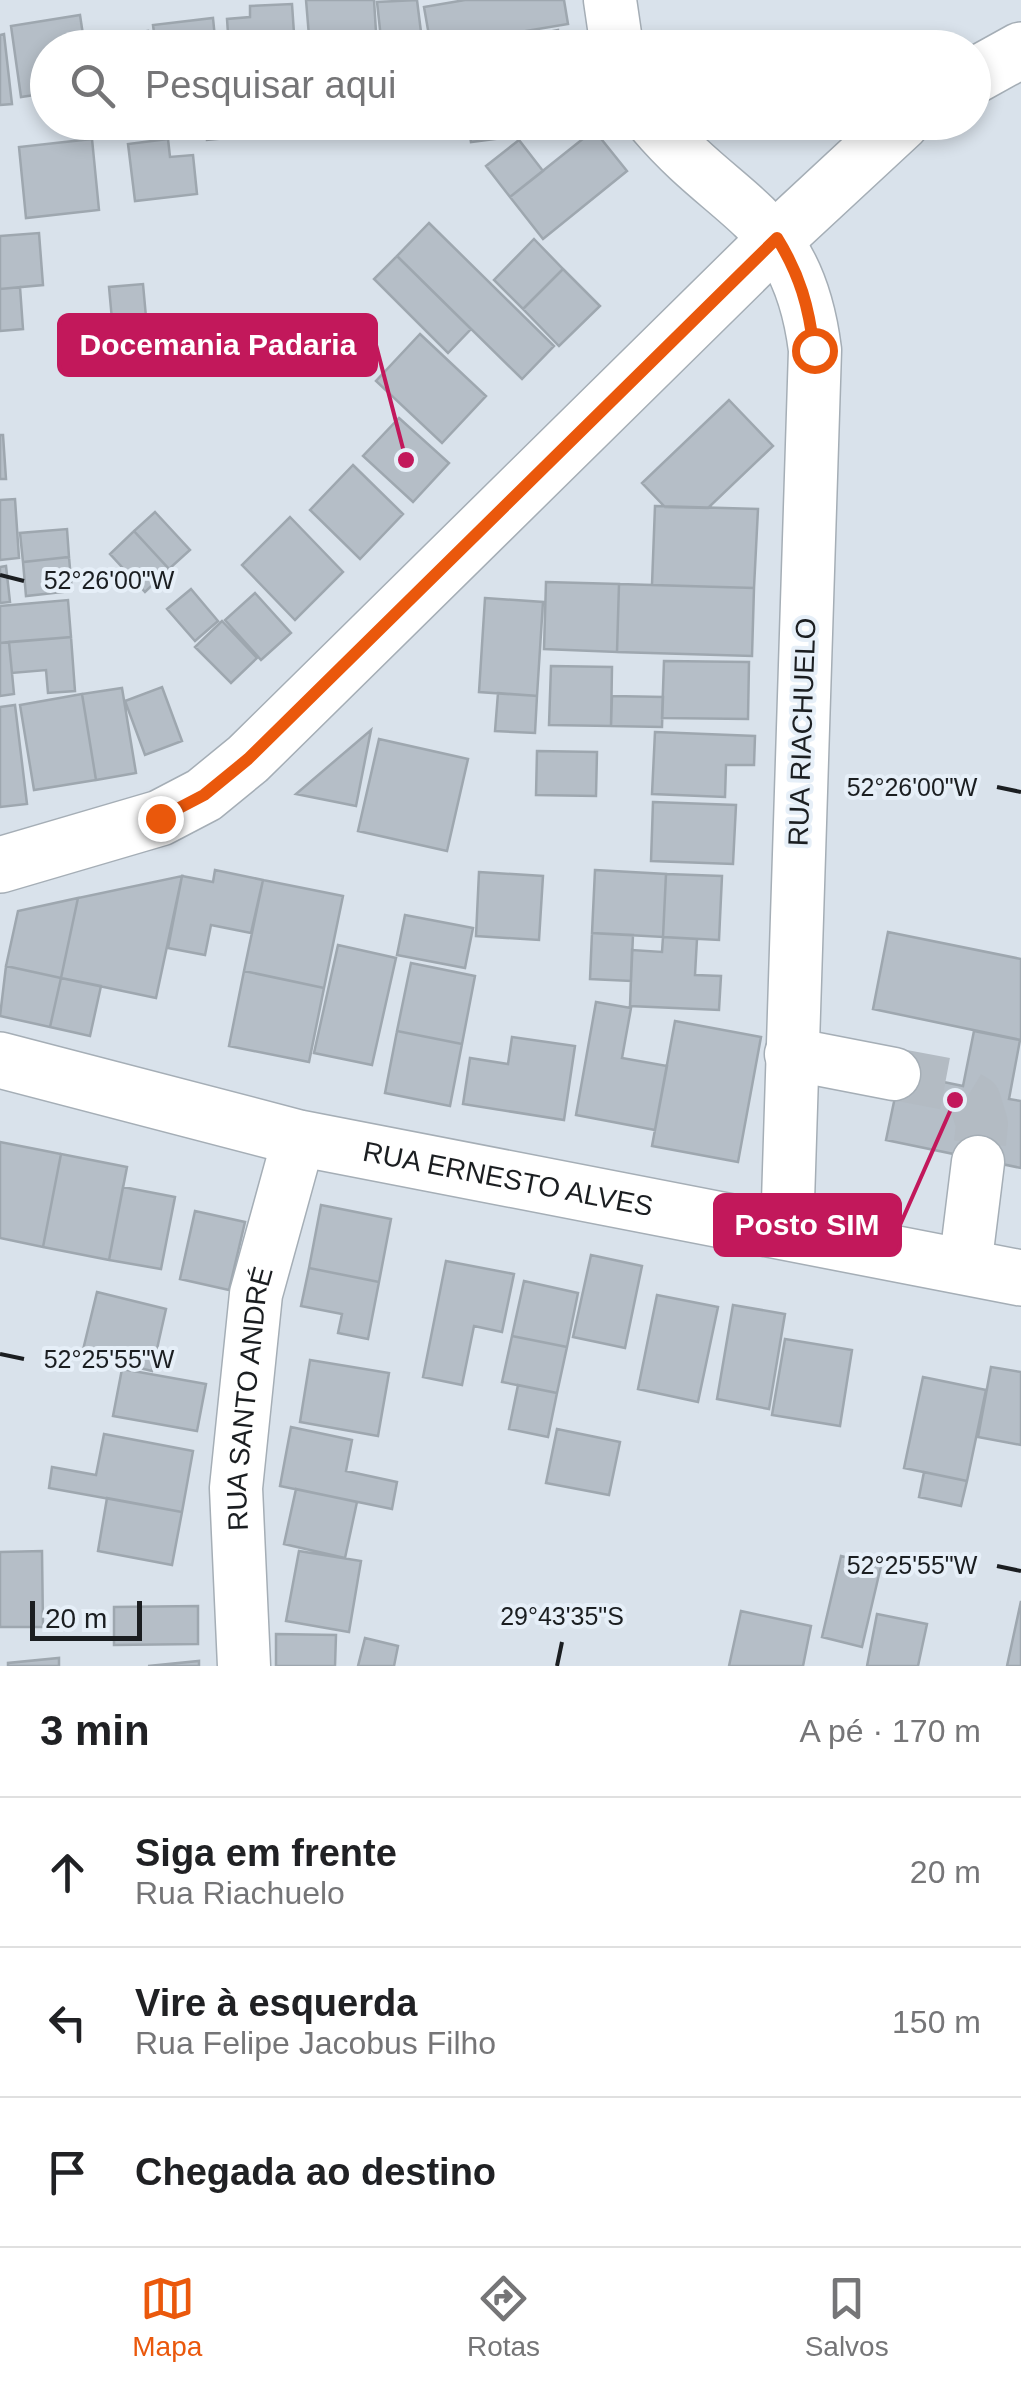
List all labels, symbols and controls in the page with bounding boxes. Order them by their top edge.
search box [30,30,991,140]
icon: search [65,58,120,113]
text: Pesquisar aqui [145,64,396,106]
callout: Docemania Padaria [59,315,376,375]
text: Docemania Padaria [80,328,357,361]
route start [792,328,838,374]
text: 52°26'00"W [44,566,175,594]
street label: RUA RIACHUELO [783,617,821,847]
text: 52°26'00"W [847,773,978,801]
route end [138,796,184,842]
street label: RUA ERNESTO ALVES [360,1135,656,1222]
callout: Posto SIM [715,1195,900,1255]
text: Posto SIM [734,1208,880,1241]
street label: RUA SANTO ANDRÉ [220,1263,278,1532]
text: 52°25'55"W [44,1345,175,1373]
text: 52°25'55"W [847,1551,978,1579]
scale bar [30,1596,142,1640]
text: 29°43'35"S [500,1602,624,1630]
text: 20 m [45,1603,107,1634]
text: 3 min [40,1707,150,1754]
text: A pé · 170 m [800,1713,981,1749]
text: Siga em frente [135,1832,397,1874]
icon: ahead [40,1845,95,1900]
text: 20 m [910,1854,981,1890]
text: Rua Riachuelo [135,1875,345,1911]
text: Vire à esquerda [135,1982,417,2024]
icon: left [40,1995,95,2050]
text: 150 m [892,2004,981,2040]
text: Rua Felipe Jacobus Filho [135,2025,496,2061]
icon: arrive [40,2145,95,2200]
text: Chegada ao destino [135,2151,496,2193]
tab: Mapa [132,2271,202,2363]
tab: Rotas [467,2271,540,2363]
tab: Salvos [805,2271,889,2363]

